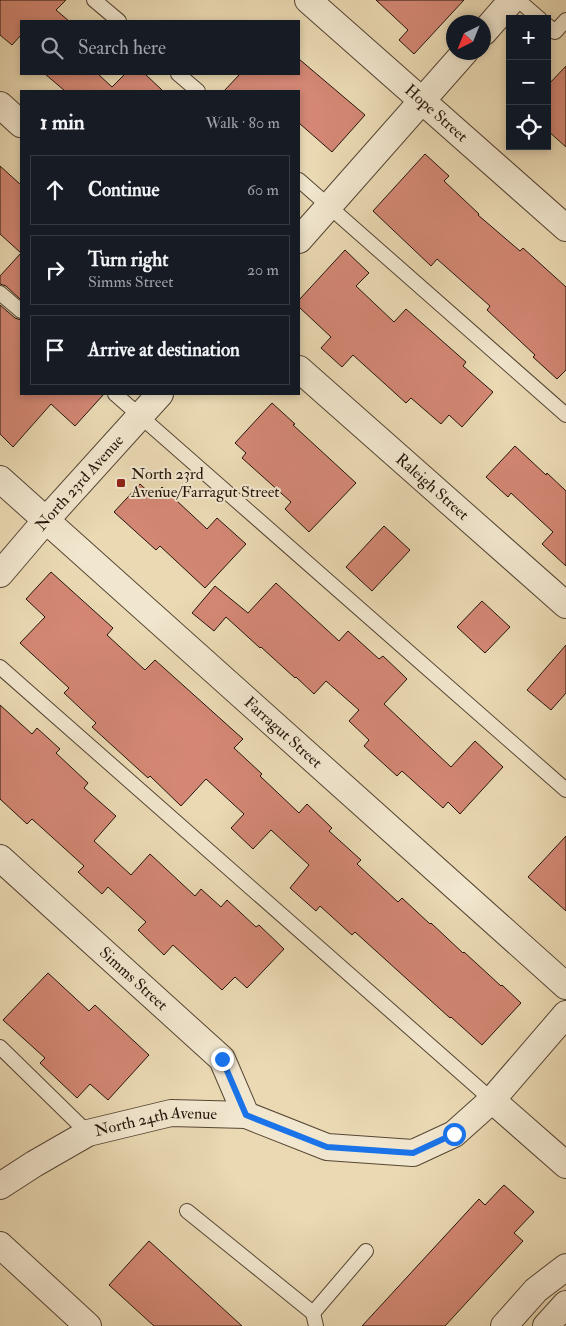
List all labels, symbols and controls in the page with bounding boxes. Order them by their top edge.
north arrow [446,15,491,60]
map controls [506,15,551,150]
button: + [506,15,551,60]
search box [20,20,300,75]
icon: search [38,34,66,62]
text: Search here [78,36,166,60]
button: − [506,60,551,105]
street label: Hope Street [401,80,472,146]
button: locate [506,105,551,150]
text: 1 min [40,109,85,136]
text: Walk · 80 m [205,113,280,133]
icon: ahead [41,176,69,204]
text: Continue [88,178,159,202]
text: 60 m [247,180,279,200]
text: Turn right [88,248,168,272]
icon: right [41,256,69,284]
text: 20 m [247,260,279,280]
text: Simms Street [88,272,173,292]
icon: arrive [41,336,69,364]
text: Arrive at destination [88,338,240,362]
street label: North 23rd Avenue [31,431,128,535]
street label: Raleigh Street [392,449,473,525]
place label: North 23rd Avenue/Farragut Street [130,464,280,502]
marker: North 23rd Avenue/Farragut Street [115,477,127,489]
street label: Farragut Street [240,692,326,773]
street label: Simms Street [95,943,172,1015]
route end [211,1048,234,1071]
street label: North 24th Avenue [92,1103,218,1141]
route start [443,1123,466,1146]

